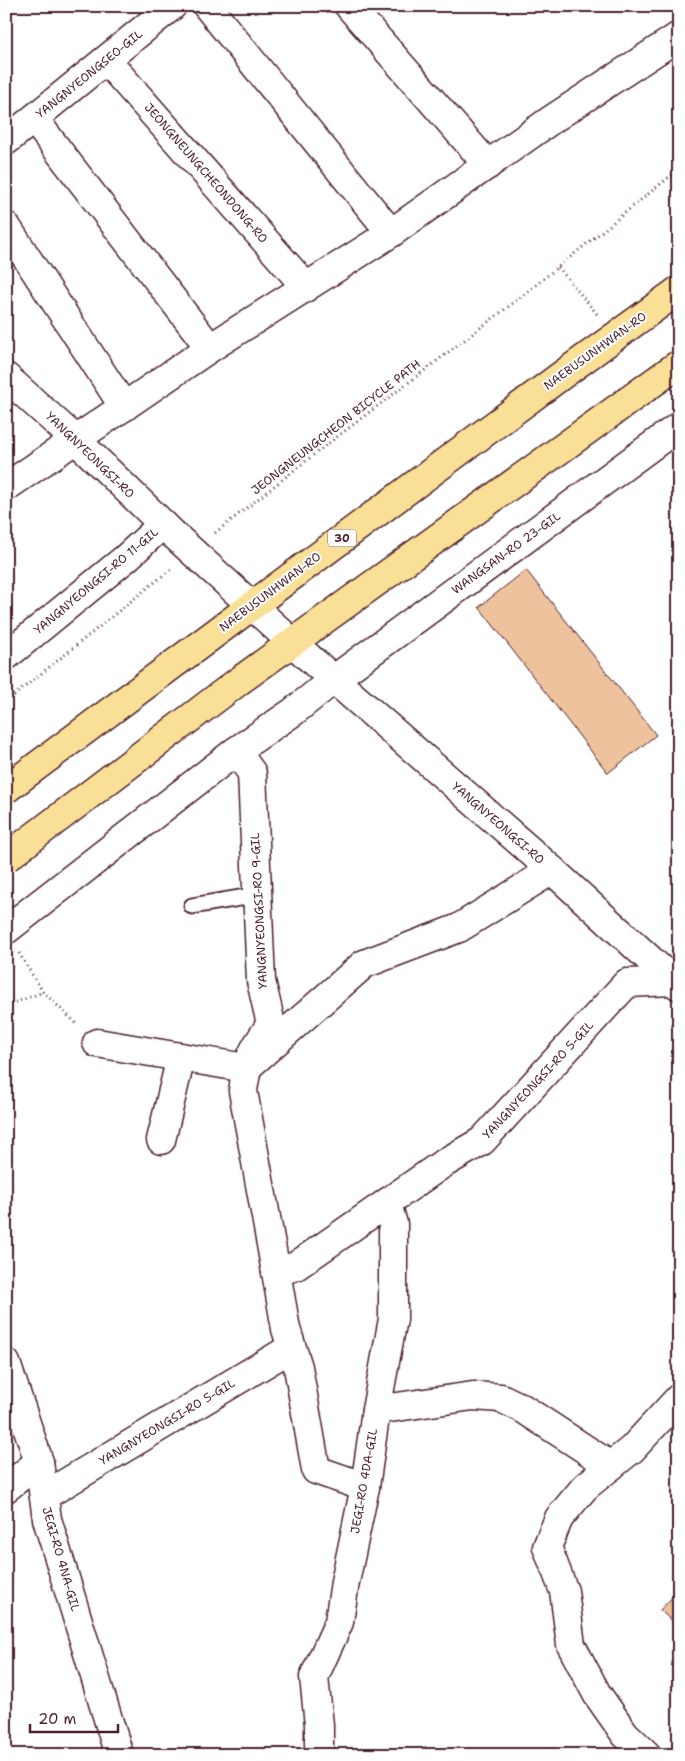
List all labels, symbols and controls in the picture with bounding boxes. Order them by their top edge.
street label: YANGNYEONGSEO-GIL [32,26,146,122]
street label: JEONGNEUNGCHEONDONG-RO [141,100,271,246]
street label: NAEBUSUNHWAN-RO [540,308,650,394]
street label: JEONGNEUNGCHEON BICYCLE PATH [248,356,424,498]
street label: YANGNYEONGSI-RO [42,408,138,502]
street label: WANGSAN-RO 23-GIL [448,508,564,598]
street label: YANGNYEONGSI-RO 11-GIL [30,524,162,638]
road number: 30 [328,530,356,546]
street label: NAEBUSUNHWAN-RO [216,548,324,636]
street label: YANGNYEONGSI-RO [448,778,548,868]
street label: YANGNYEONGSI-RO 9-GIL [247,832,271,990]
street label: YANGNYEONGSI-RO 5-GIL [479,1017,597,1142]
street label: YANGNYEONGSI-RO 5-GIL [96,1375,238,1469]
street label: JEGI-RO 4DA-GIL [347,1427,381,1535]
street label: JEGI-RO 4NA-GIL [38,1505,84,1613]
scale bar [30,1701,118,1733]
text: 20 m [38,1709,77,1729]

